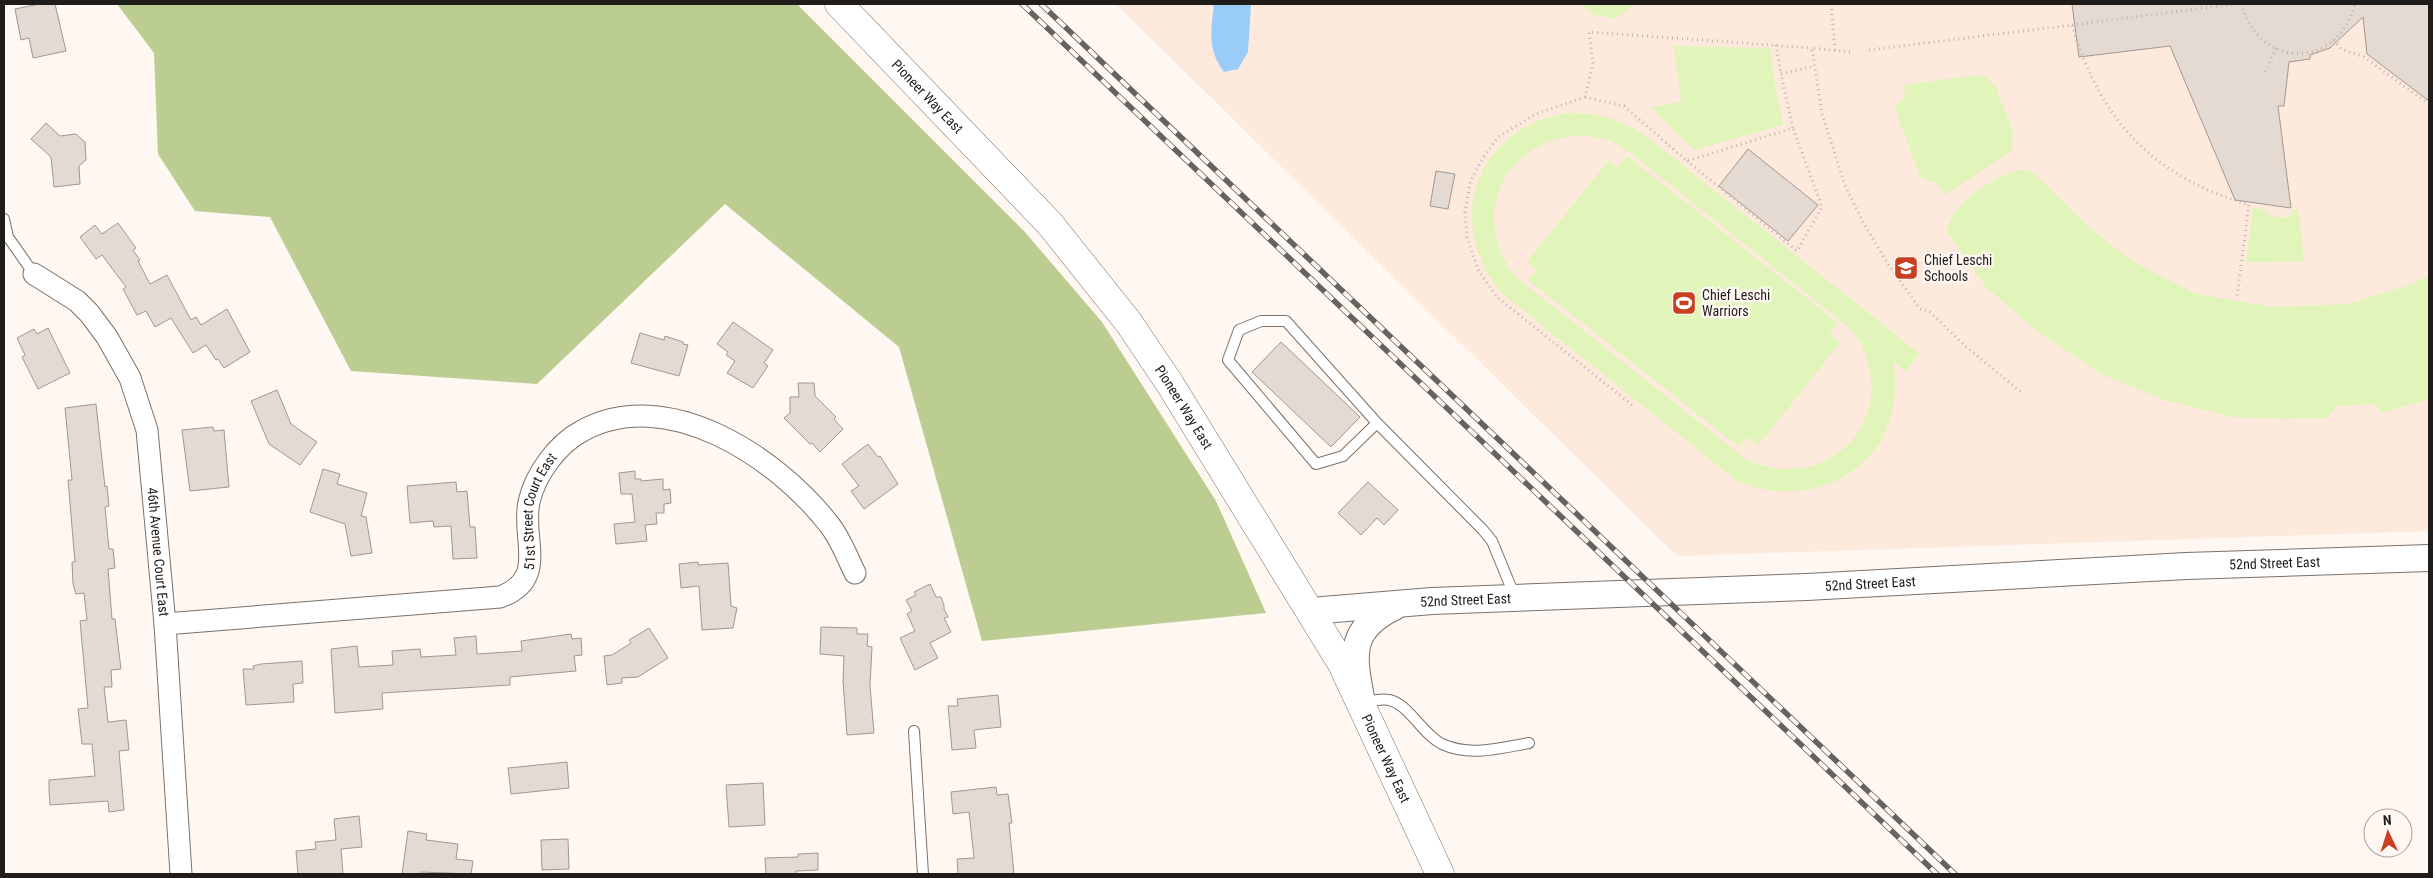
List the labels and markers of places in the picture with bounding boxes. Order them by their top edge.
place label: Chief Leschi Schools [1924,252,1992,284]
school or university icon: Chief Leschi Schools [1893,255,1919,281]
place label: Chief Leschi Warriors [1702,287,1770,319]
sports icon: Chief Leschi Warriors [1671,290,1697,316]

